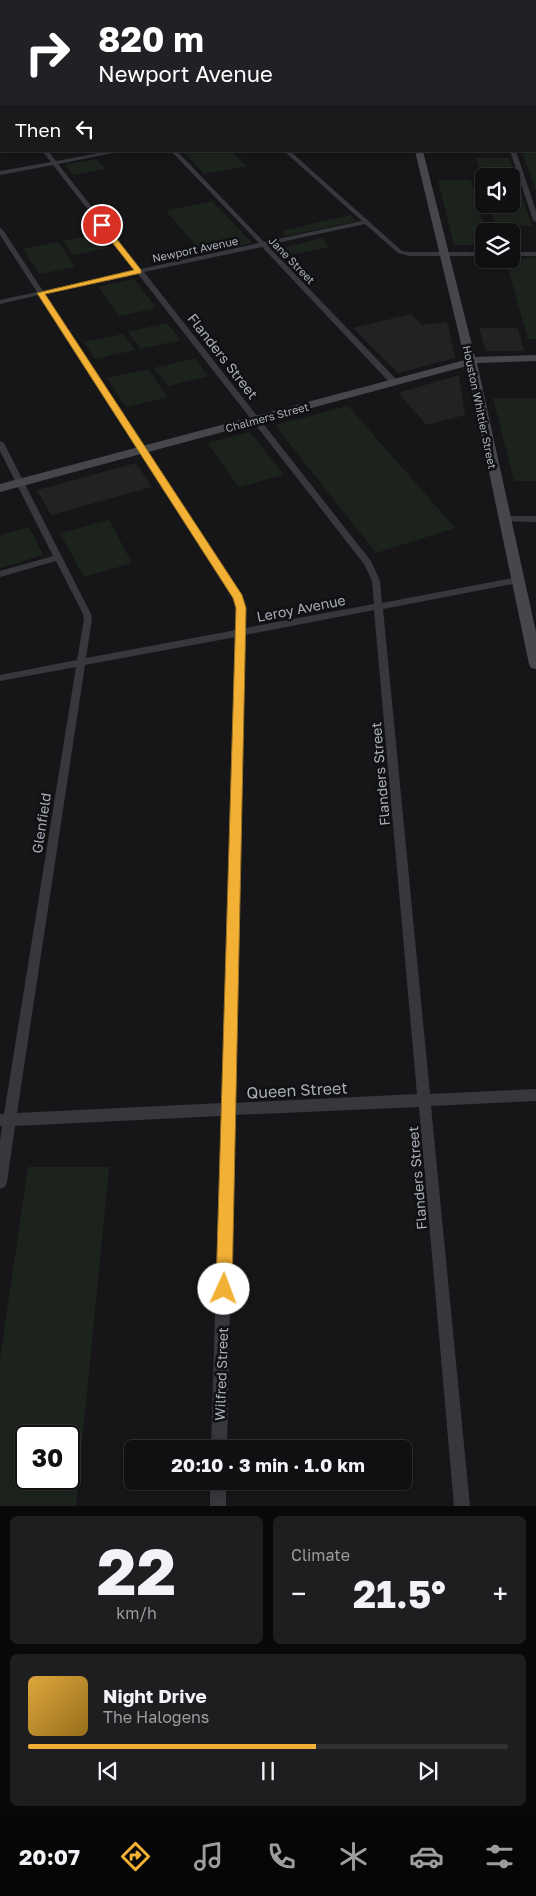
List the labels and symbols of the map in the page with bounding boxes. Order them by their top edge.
pin [81,204,123,246]
street label: Newport Avenue [151,234,239,264]
street label: Jane Street [266,234,318,286]
street label: Flanders Street [184,310,262,402]
street label: Houston Whittier Street [461,344,499,470]
street label: Chalmers Street [224,400,310,434]
street label: Leroy Avenue [255,591,347,625]
street label: Flanders Street [367,722,393,826]
street label: Glenfield [28,792,54,854]
street label: Queen Street [246,1077,348,1103]
street label: Flanders Street [404,1126,430,1230]
position arrow [197,1262,249,1314]
street label: Wilfred Street [211,1327,231,1421]
speed limit sign: 30 [15,1425,80,1490]

